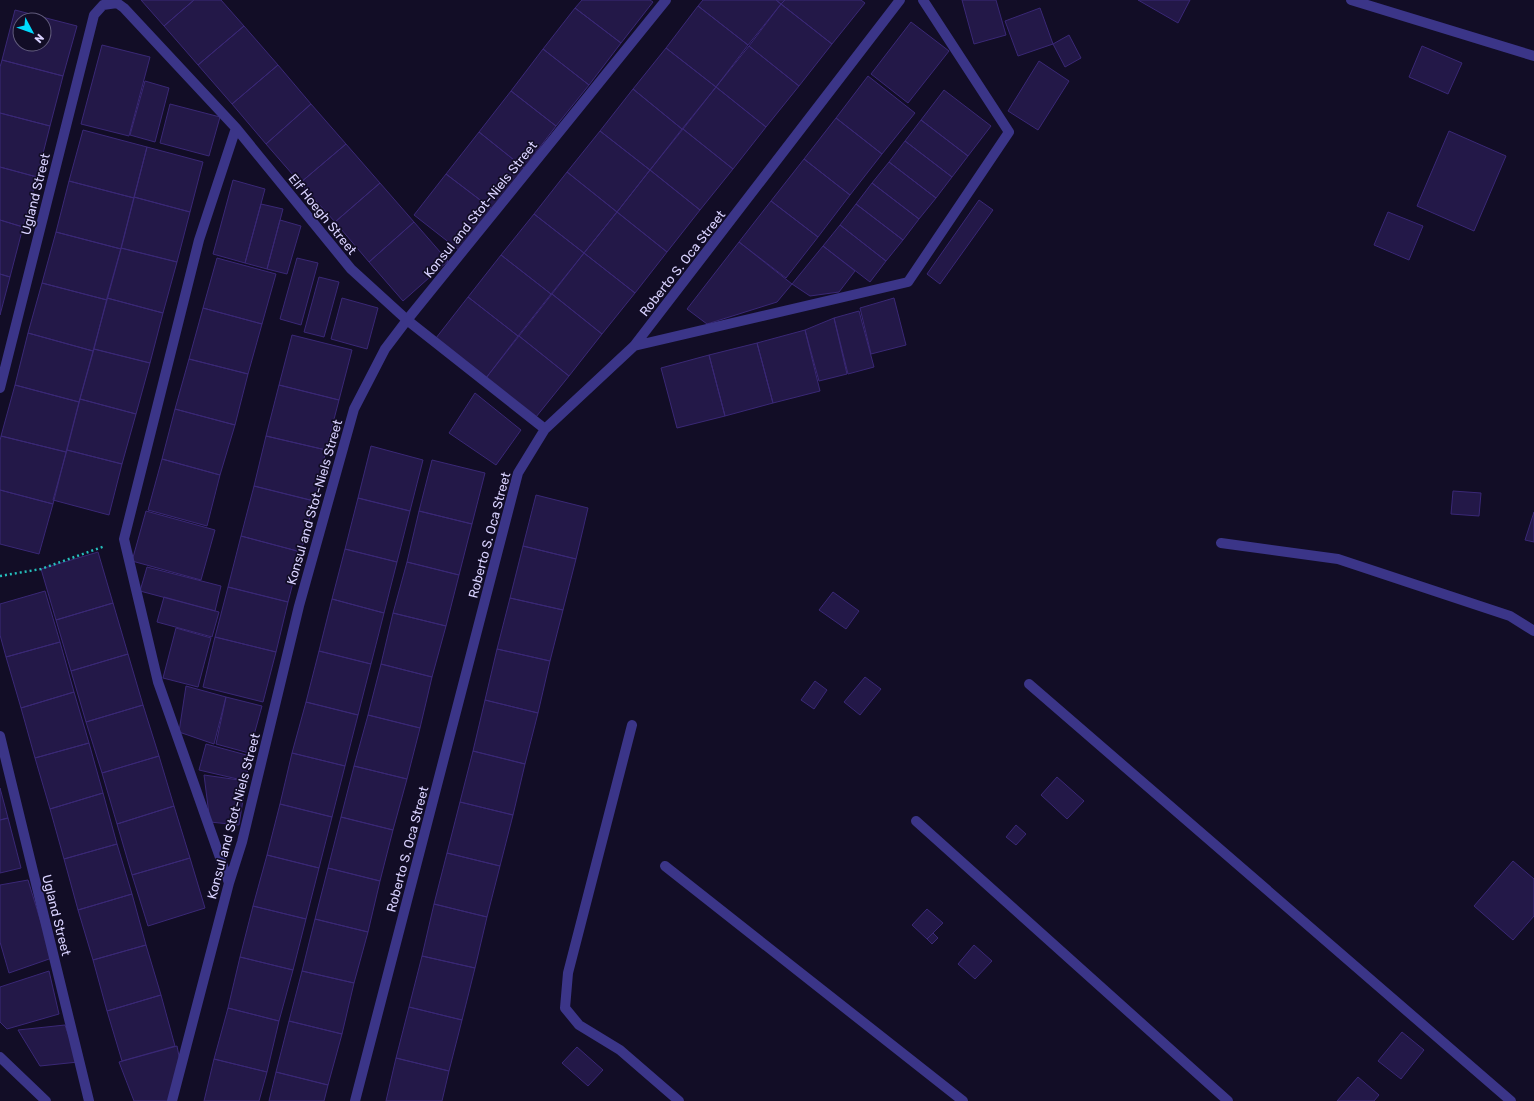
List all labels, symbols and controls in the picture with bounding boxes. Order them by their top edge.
north arrow [12,12,52,52]
text: N [32,31,47,46]
street label: Konsul and Stot-Niels Street [421,138,540,281]
street label: Ugland Street [18,152,54,237]
street label: Elf Hoegh Street [285,171,360,258]
street label: Roberto S. Oca Street [636,207,728,319]
street label: Konsul and Stot-Niels Street [284,418,345,587]
street label: Roberto S. Oca Street [465,470,514,600]
street label: Konsul and Stot-Niels Street [204,731,263,901]
street label: Roberto S. Oca Street [383,784,432,914]
street label: Ugland Street [38,873,74,958]

